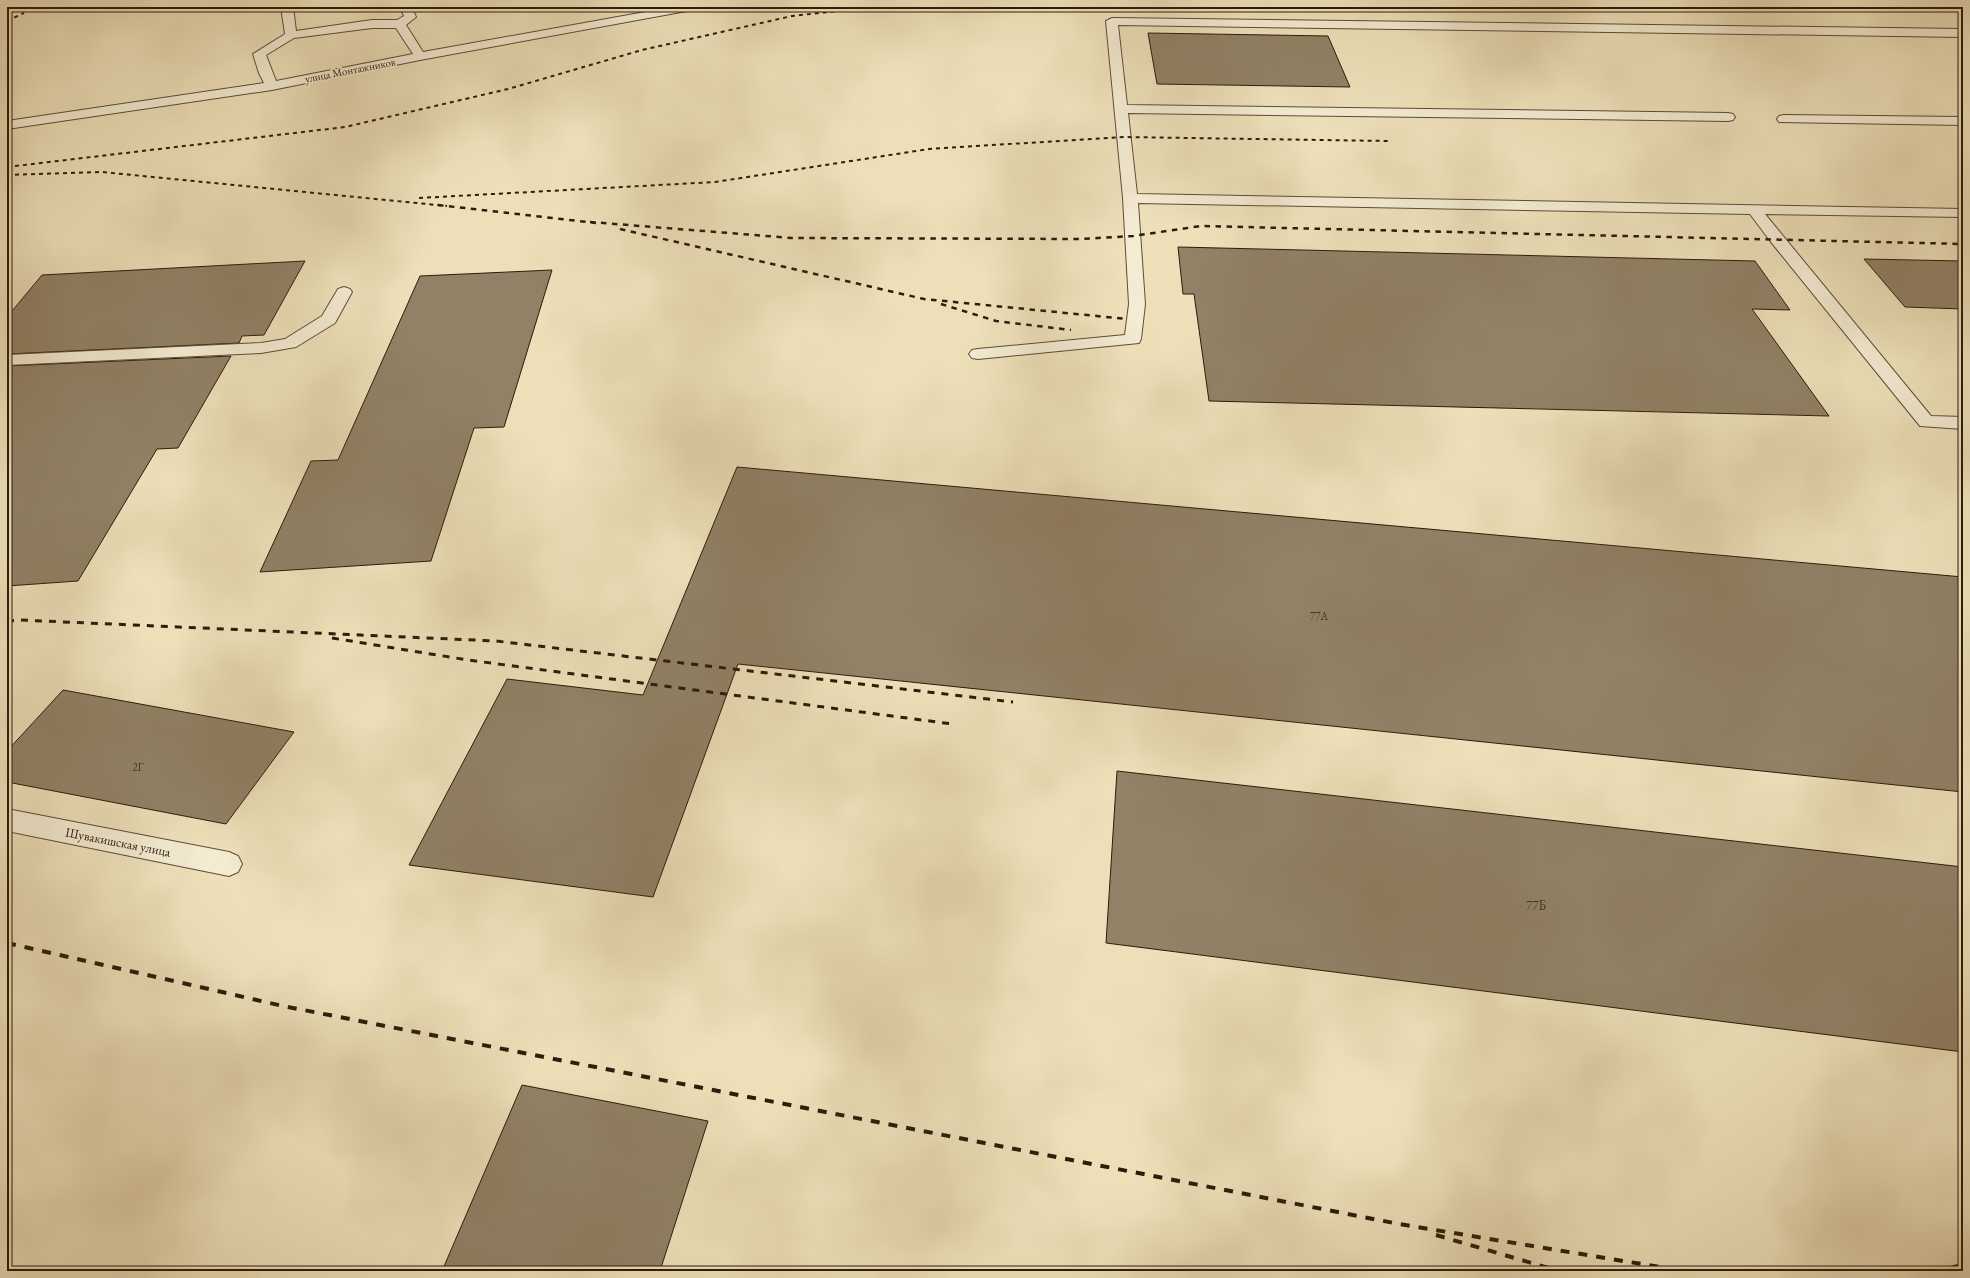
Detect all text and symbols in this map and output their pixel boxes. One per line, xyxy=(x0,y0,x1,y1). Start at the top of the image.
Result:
street label: улица Монтажников xyxy=(304,54,397,86)
house number: 77А xyxy=(1310,609,1328,623)
house number: 2Г xyxy=(133,760,144,774)
street label: Шувакишская улица xyxy=(64,823,173,861)
house number: 77Б xyxy=(1526,897,1546,914)

